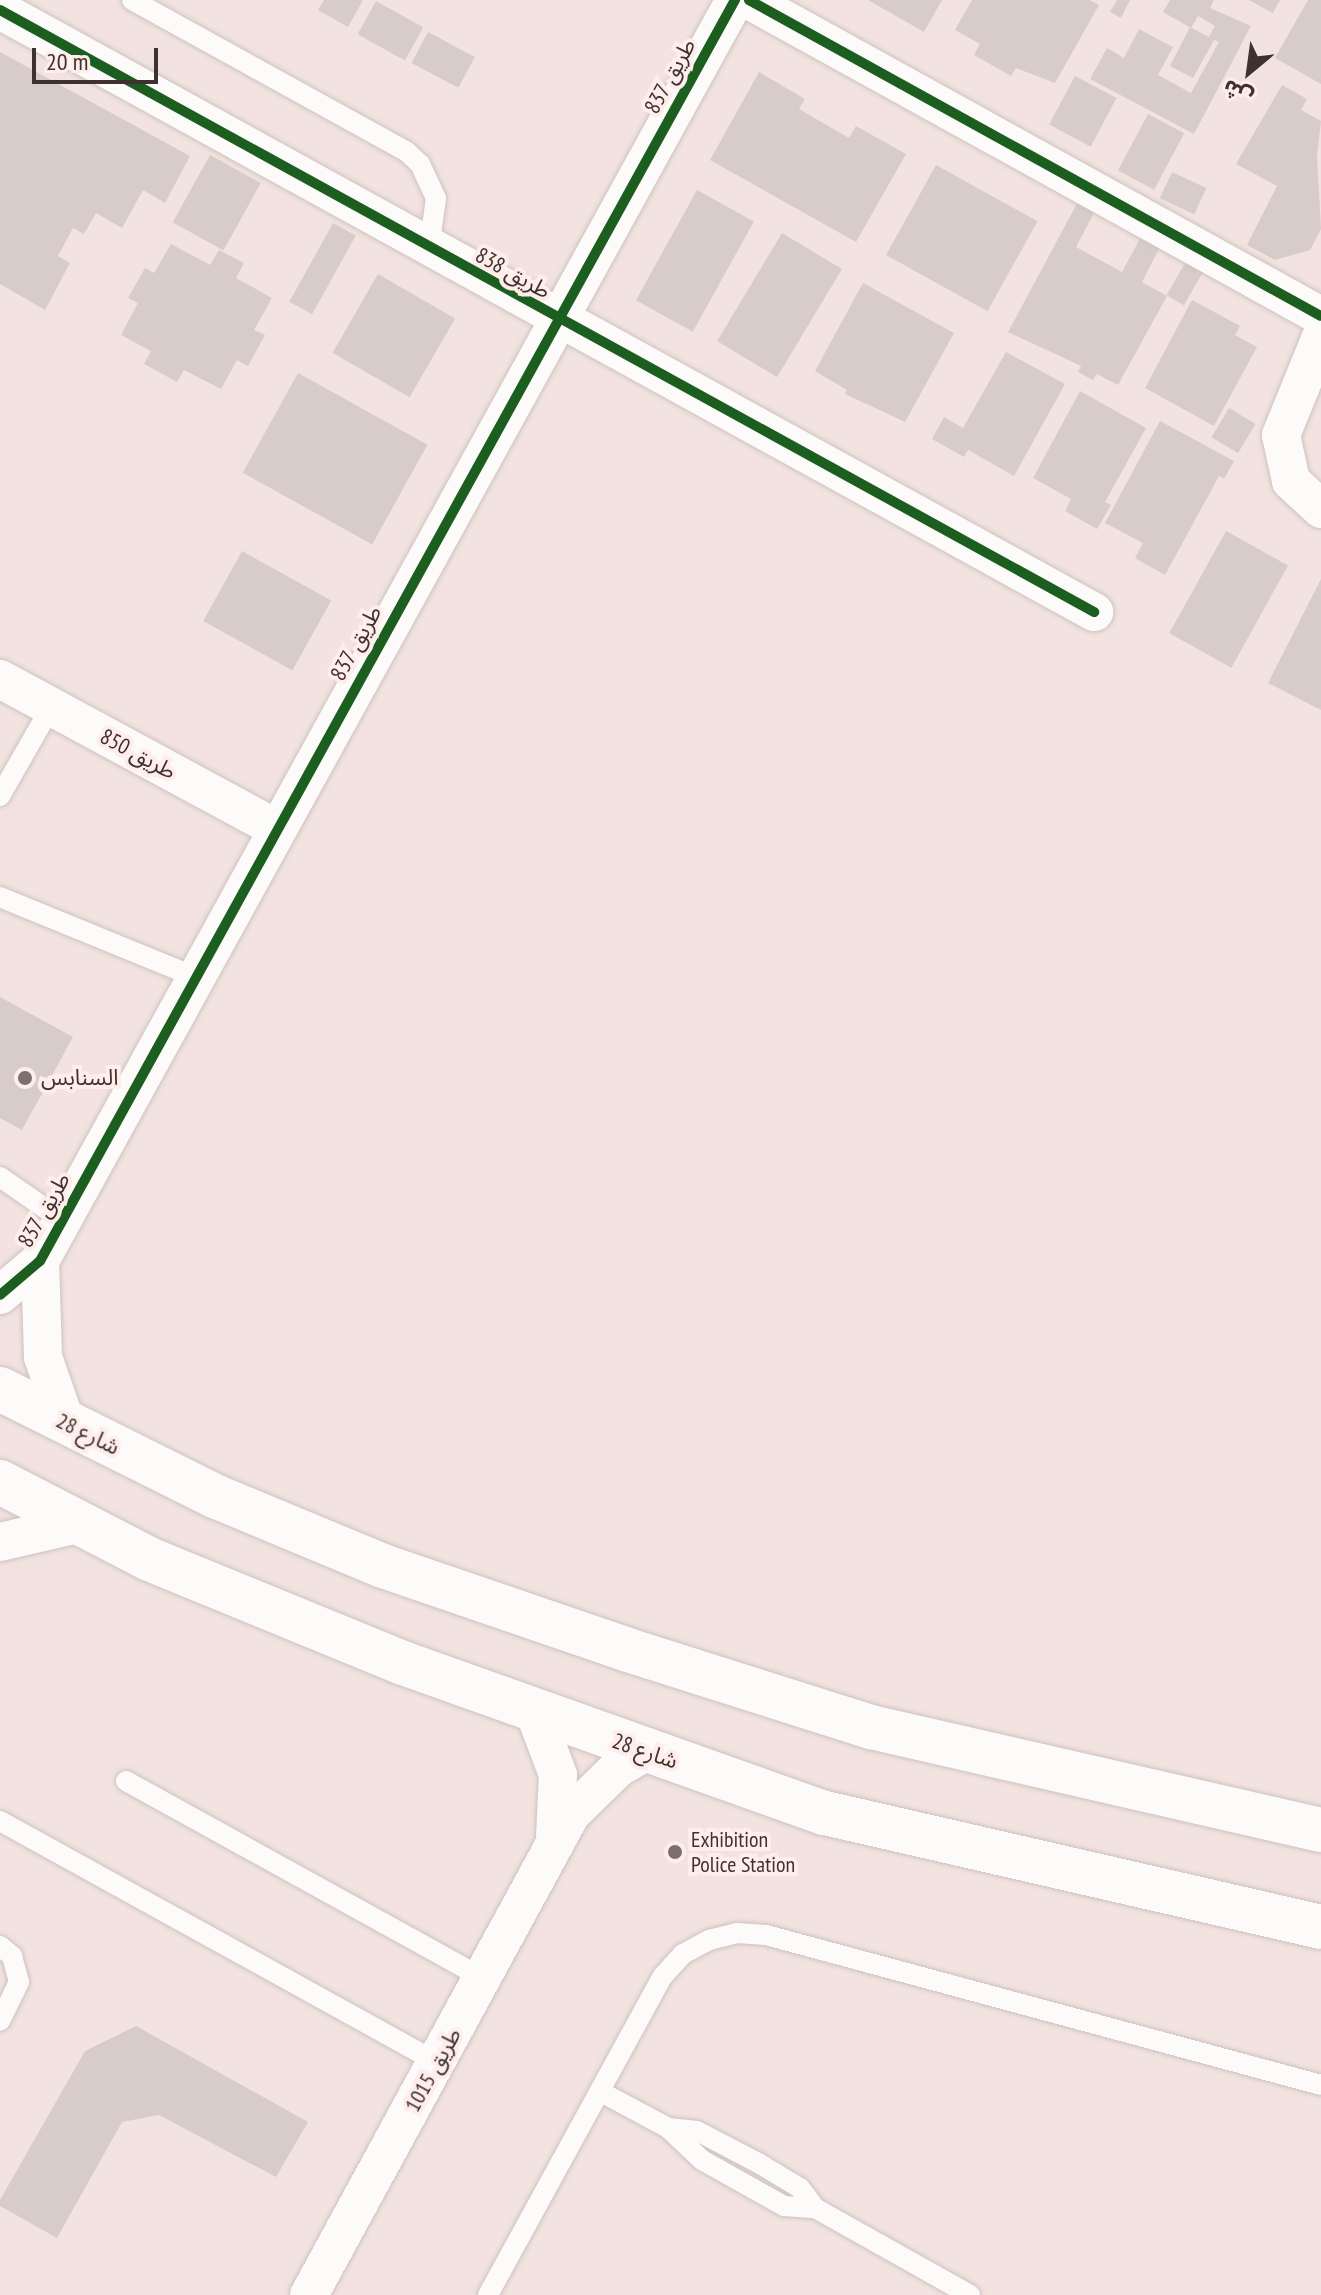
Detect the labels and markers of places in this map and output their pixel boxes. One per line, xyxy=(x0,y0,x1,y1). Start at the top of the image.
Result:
place label: السنابس xyxy=(41,1065,118,1091)
marker: السنابس xyxy=(16,1069,34,1087)
place label: Exhibition Police Station xyxy=(691,1826,795,1878)
marker: Exhibition Police Station xyxy=(666,1843,684,1861)

